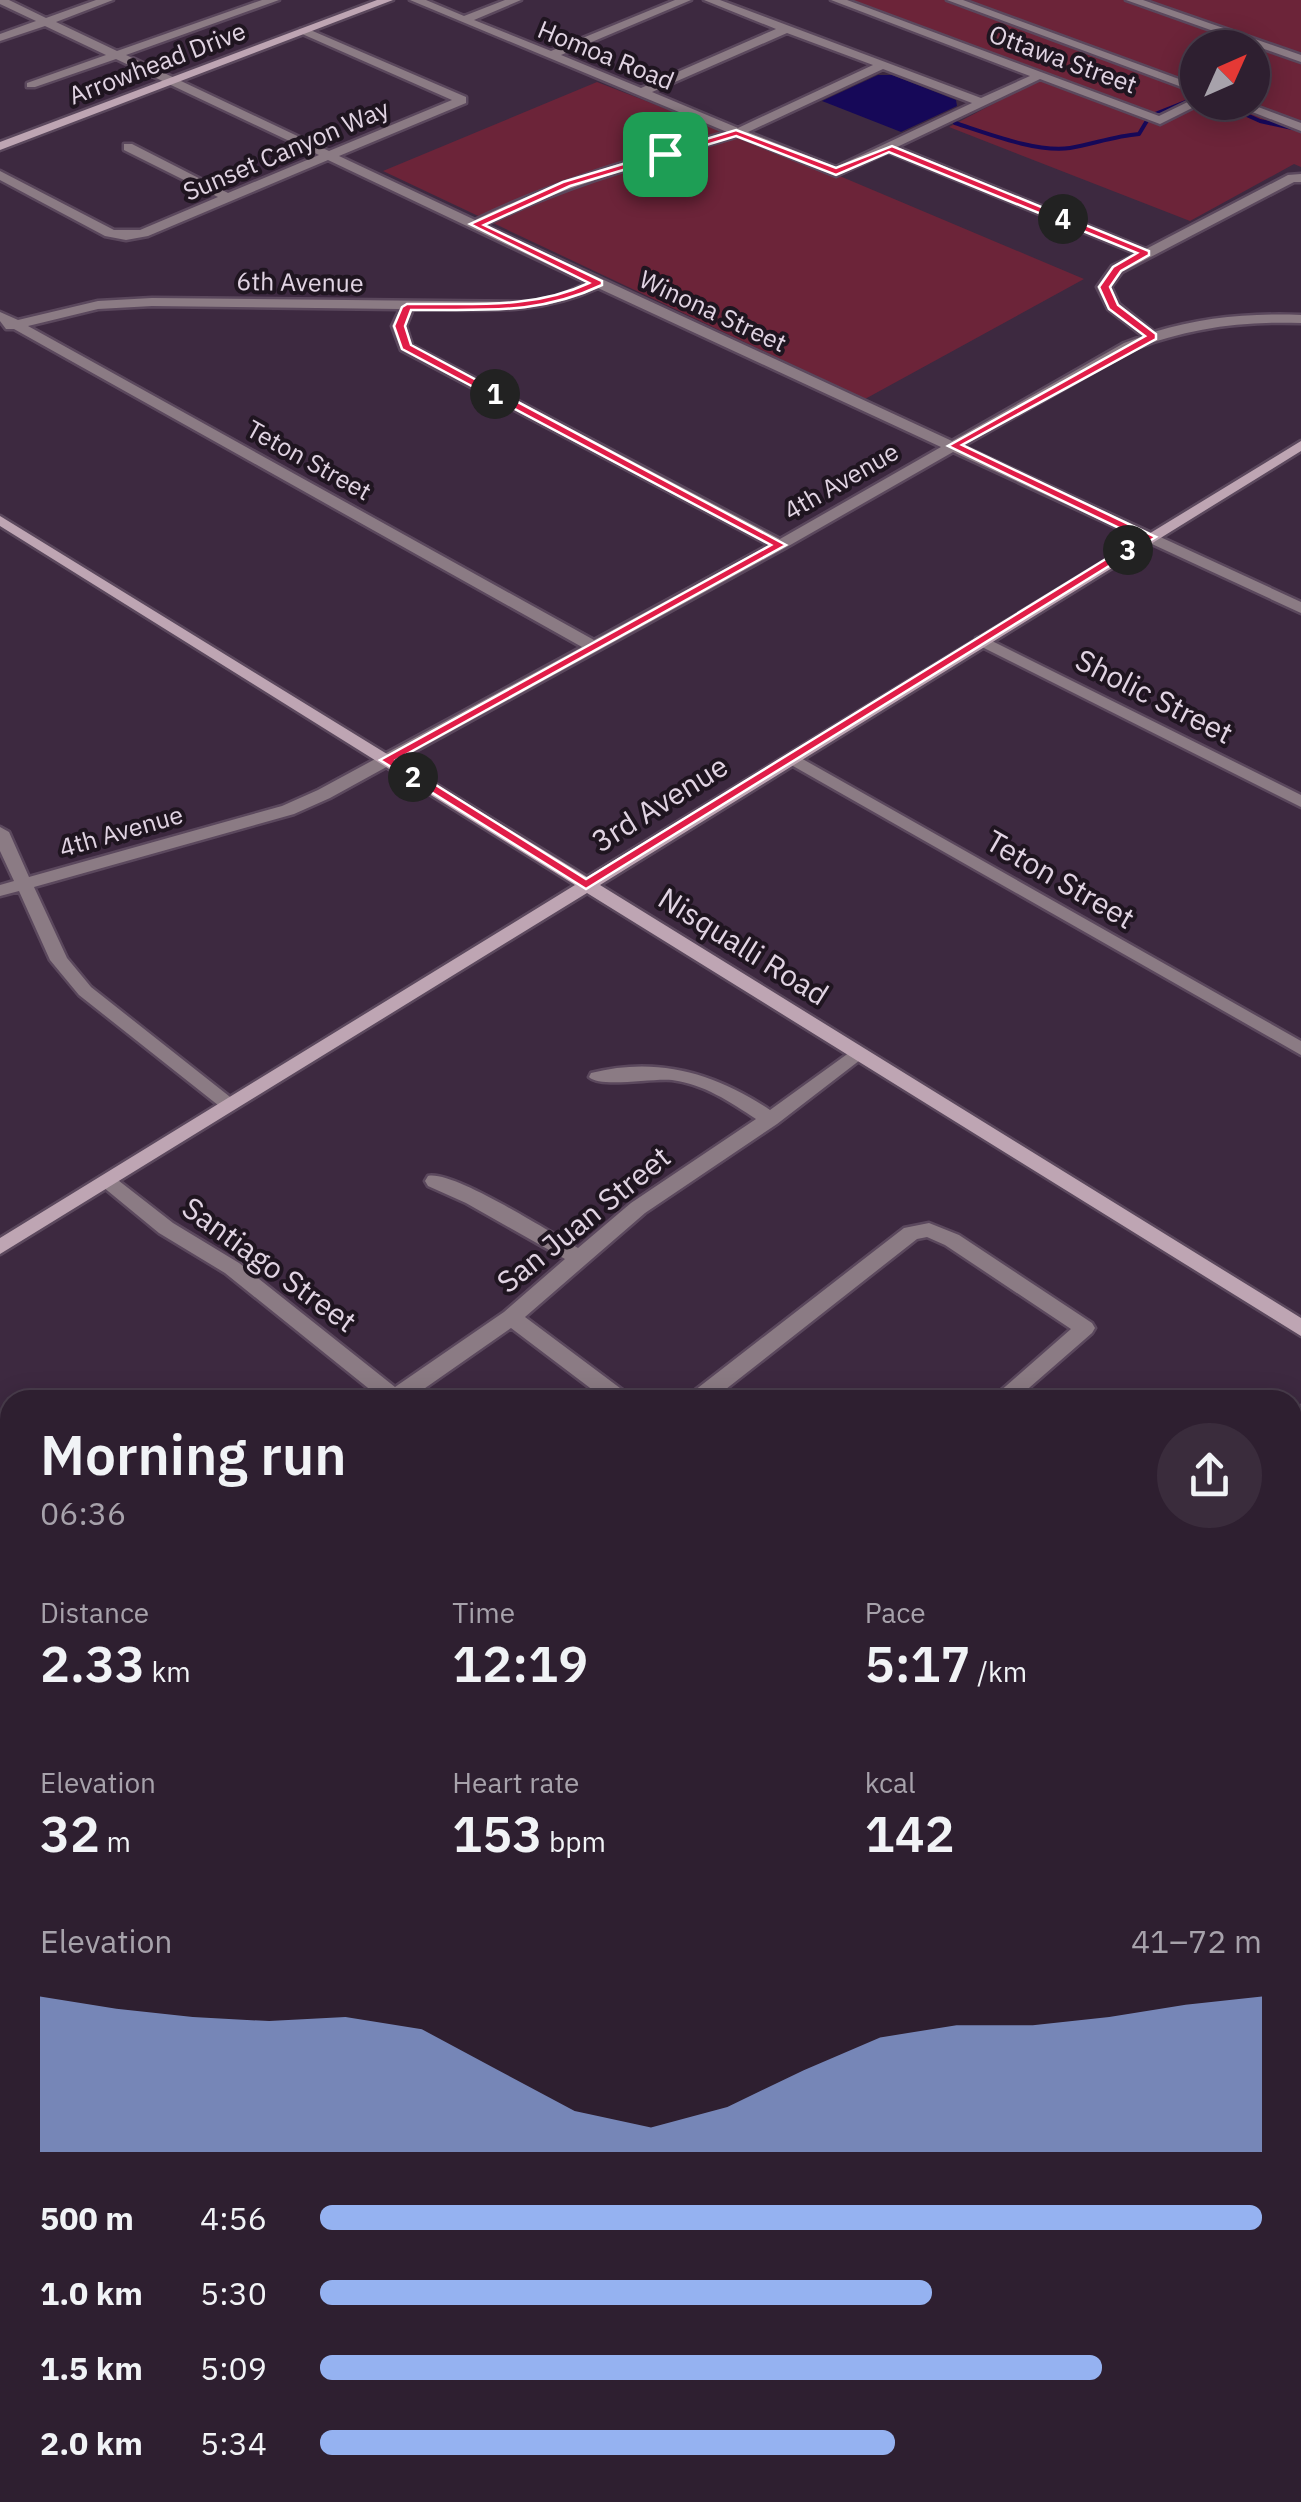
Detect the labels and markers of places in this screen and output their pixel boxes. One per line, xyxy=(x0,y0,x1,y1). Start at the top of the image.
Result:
pin xyxy=(623,112,708,197)
pin: 4 xyxy=(1038,194,1088,244)
pin: 1 xyxy=(470,369,520,419)
pin: 3 xyxy=(1103,525,1153,575)
pin: 2 xyxy=(388,752,438,802)

